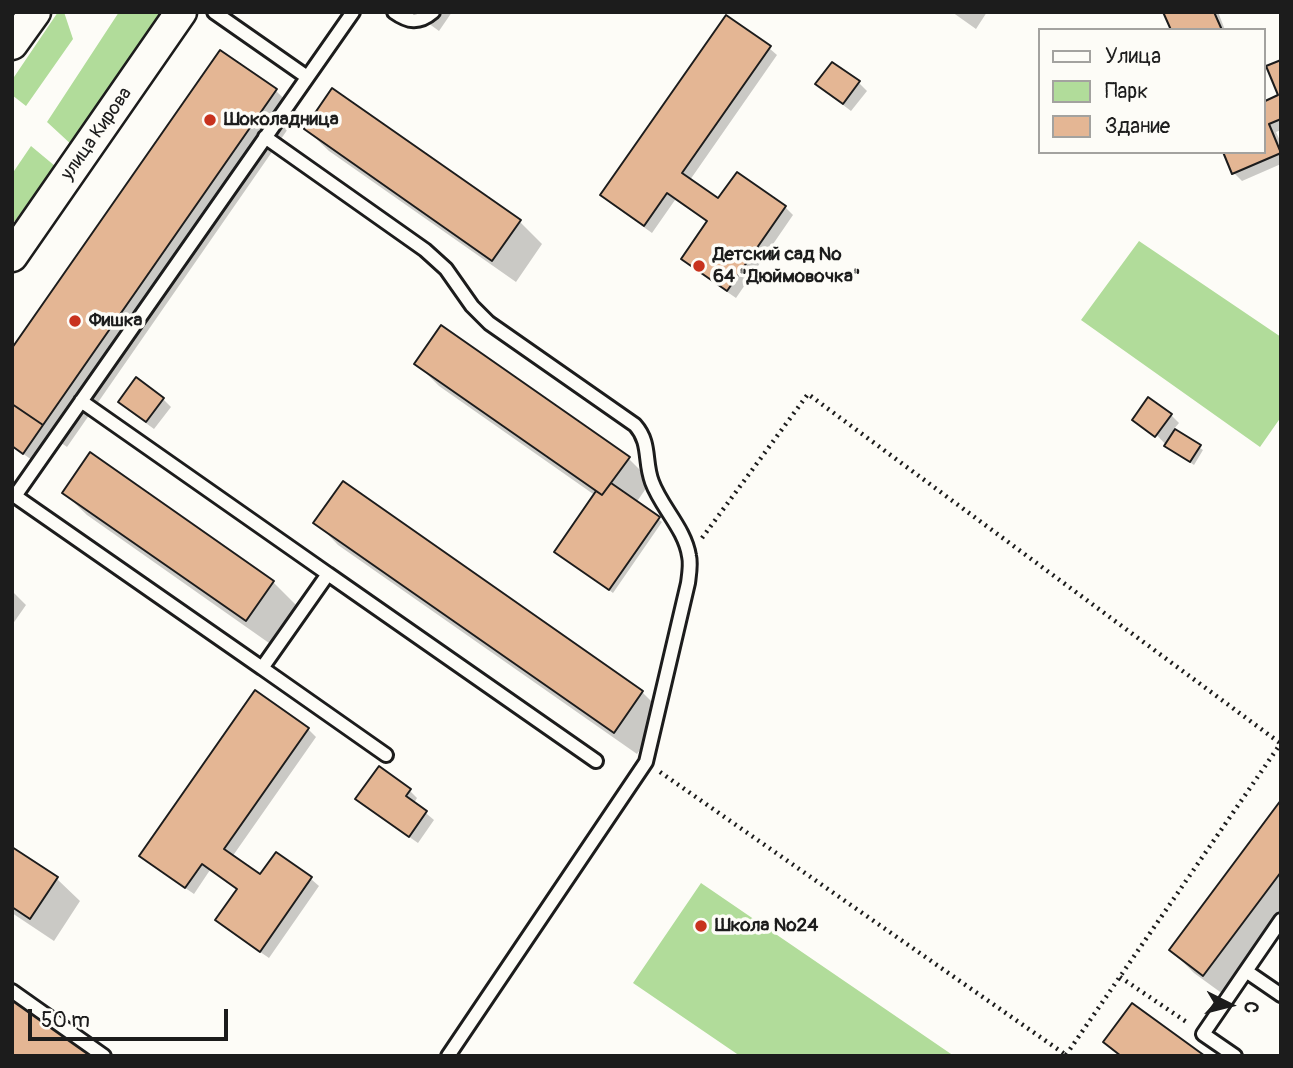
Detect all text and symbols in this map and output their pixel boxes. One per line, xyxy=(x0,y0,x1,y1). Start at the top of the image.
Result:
legend xyxy=(1038,28,1265,154)
text: Улица xyxy=(1105,43,1161,70)
text: Парк xyxy=(1105,78,1148,105)
street label: улица Кирова xyxy=(57,83,137,185)
place label: Шоколадница xyxy=(224,109,339,131)
marker: Шоколадница xyxy=(202,112,218,128)
text: Здание xyxy=(1105,113,1170,140)
place label: Детский сад № 64 "Дюймовочка" xyxy=(713,244,860,288)
marker: Детский сад № 64 "Дюймовочка" xyxy=(691,258,707,274)
place label: Фишка xyxy=(89,310,142,332)
marker: Фишка xyxy=(67,313,83,329)
place label: Школа №24 xyxy=(715,915,818,937)
marker: Школа №24 xyxy=(693,918,709,934)
north arrow xyxy=(1195,970,1265,1040)
scale bar xyxy=(32,995,231,1038)
text: С xyxy=(1238,1000,1263,1014)
text: 50 m xyxy=(41,1007,90,1034)

